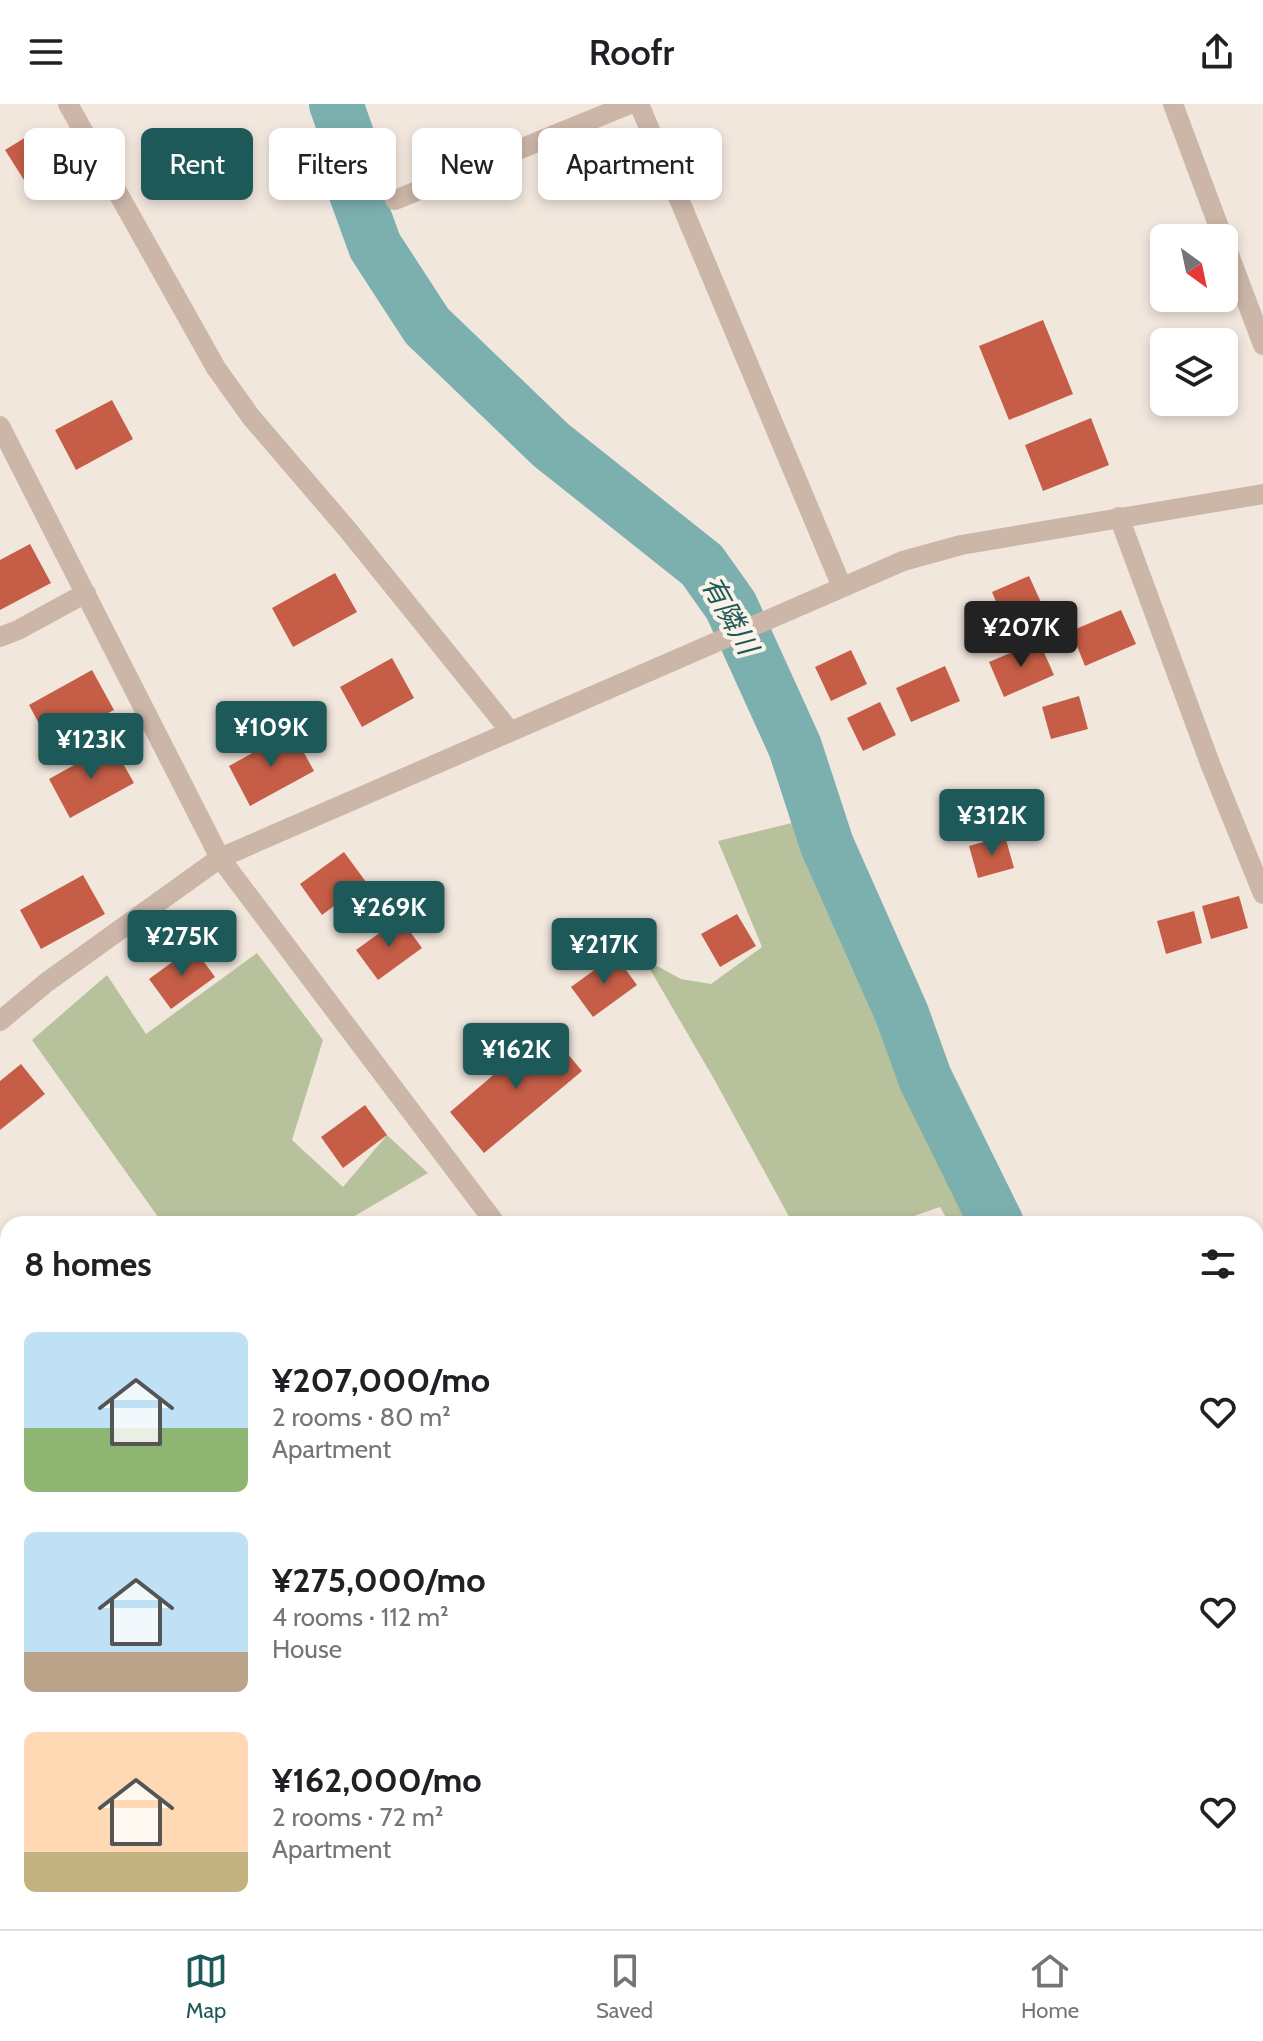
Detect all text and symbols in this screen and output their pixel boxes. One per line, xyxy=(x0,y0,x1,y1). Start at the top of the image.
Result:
icon: menu xyxy=(24,30,68,74)
text: Roofr xyxy=(589,30,674,74)
icon: share xyxy=(1195,30,1239,74)
chip: Buy xyxy=(24,128,125,200)
chip: Rent xyxy=(141,128,253,200)
chip: Filters xyxy=(269,128,396,200)
chip: New xyxy=(412,128,522,200)
chip: Apartment xyxy=(538,128,722,200)
north arrow xyxy=(1150,224,1238,312)
map controls xyxy=(1150,224,1238,416)
button: layers xyxy=(1150,328,1238,416)
water label: 有隣川 xyxy=(695,570,767,663)
pin: ¥207K xyxy=(965,601,1077,669)
text: ¥207K xyxy=(982,611,1060,643)
pin: ¥109K xyxy=(215,701,327,769)
text: ¥109K xyxy=(234,711,308,743)
pin: ¥123K xyxy=(35,713,147,781)
text: ¥123K xyxy=(56,723,126,755)
pin: ¥312K xyxy=(936,789,1048,857)
text: ¥312K xyxy=(957,799,1027,831)
pin: ¥269K xyxy=(333,881,445,949)
text: ¥269K xyxy=(352,891,426,923)
pin: ¥275K xyxy=(126,910,238,978)
pin: ¥217K xyxy=(548,918,660,986)
text: ¥275K xyxy=(146,920,218,952)
text: ¥217K xyxy=(570,928,638,960)
pin: ¥162K xyxy=(460,1023,572,1091)
text: ¥162K xyxy=(481,1033,551,1065)
icon: filters xyxy=(1196,1242,1240,1286)
text: 8 homes xyxy=(24,1243,152,1285)
text: ¥207,000/mo xyxy=(272,1359,490,1401)
icon: home xyxy=(88,1364,184,1460)
icon: heart xyxy=(1196,1390,1240,1434)
text: 2 rooms · 80 m² xyxy=(272,1401,451,1433)
text: Apartment xyxy=(272,1433,391,1465)
text: ¥275,000/mo xyxy=(272,1559,486,1601)
icon: home xyxy=(88,1564,184,1660)
icon: heart xyxy=(1196,1590,1240,1634)
text: 4 rooms · 112 m² xyxy=(272,1601,449,1633)
text: House xyxy=(272,1633,342,1665)
text: ¥162,000/mo xyxy=(272,1759,482,1801)
icon: home xyxy=(88,1764,184,1860)
icon: heart xyxy=(1196,1790,1240,1834)
text: 2 rooms · 72 m² xyxy=(272,1801,443,1833)
text: Apartment xyxy=(272,1833,391,1865)
tab: Map xyxy=(184,1949,228,2024)
tab: Saved xyxy=(596,1949,653,2024)
tab: Home xyxy=(1021,1949,1079,2024)

